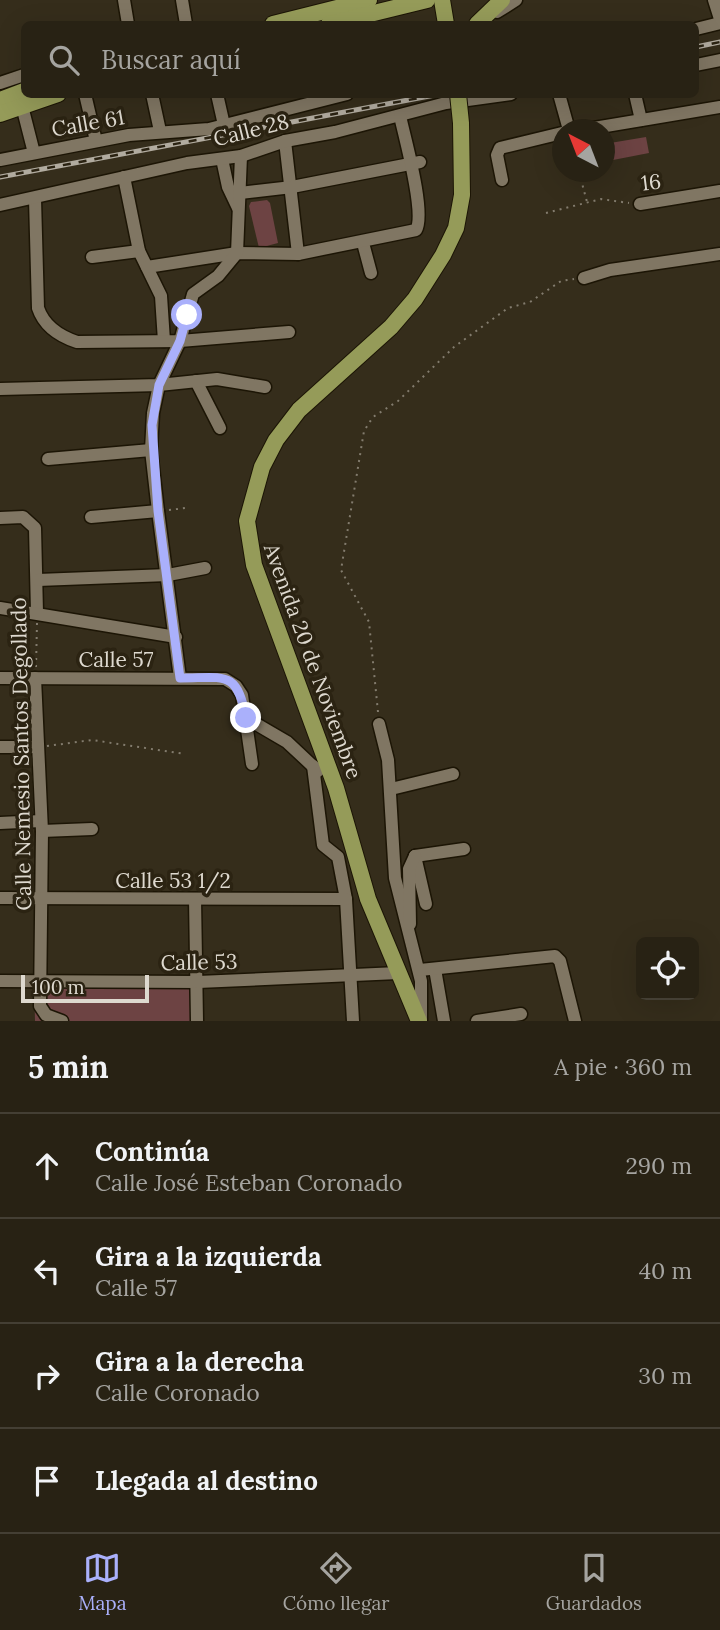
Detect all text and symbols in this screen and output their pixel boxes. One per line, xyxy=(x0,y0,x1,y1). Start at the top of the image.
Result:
search box xyxy=(21,21,699,98)
icon: search xyxy=(45,41,83,79)
text: Buscar aquí xyxy=(101,43,241,76)
street label: Calle 61 xyxy=(49,103,127,143)
street label: Calle 28 xyxy=(210,108,292,152)
north arrow xyxy=(552,119,615,182)
street label: 16 xyxy=(640,167,662,197)
route start xyxy=(171,299,202,330)
street label: Avenida 20 de Noviembre xyxy=(257,539,368,782)
street label: Calle Nemesio Santos Degollado xyxy=(5,597,37,911)
street label: Calle 57 xyxy=(79,646,154,673)
route end xyxy=(230,702,261,733)
street label: Calle 53 1/2 xyxy=(115,867,231,894)
map controls xyxy=(636,937,699,1000)
button: locate xyxy=(636,937,699,1000)
street label: Calle 53 xyxy=(160,948,238,976)
scale bar xyxy=(21,972,149,1004)
text: 100 m xyxy=(32,975,85,999)
text: 5 min xyxy=(28,1048,109,1086)
text: A pie · 360 m xyxy=(554,1052,692,1081)
text: Continúa xyxy=(95,1135,209,1168)
icon: ahead xyxy=(28,1147,66,1185)
text: 290 m xyxy=(625,1151,692,1180)
text: Calle José Esteban Coronado xyxy=(95,1168,402,1197)
text: Gira a la izquierda xyxy=(95,1240,322,1273)
icon: left xyxy=(28,1252,66,1290)
text: 40 m xyxy=(639,1256,692,1285)
text: Calle 57 xyxy=(95,1273,177,1302)
text: Gira a la derecha xyxy=(95,1345,304,1378)
icon: right xyxy=(28,1357,66,1395)
text: 30 m xyxy=(638,1361,692,1390)
text: Calle Coronado xyxy=(95,1378,260,1407)
icon: arrive xyxy=(28,1462,66,1500)
text: Llegada al destino xyxy=(95,1464,318,1497)
tab: Mapa xyxy=(78,1549,127,1615)
tab: Cómo llegar xyxy=(283,1549,389,1615)
tab: Guardados xyxy=(546,1549,642,1615)

